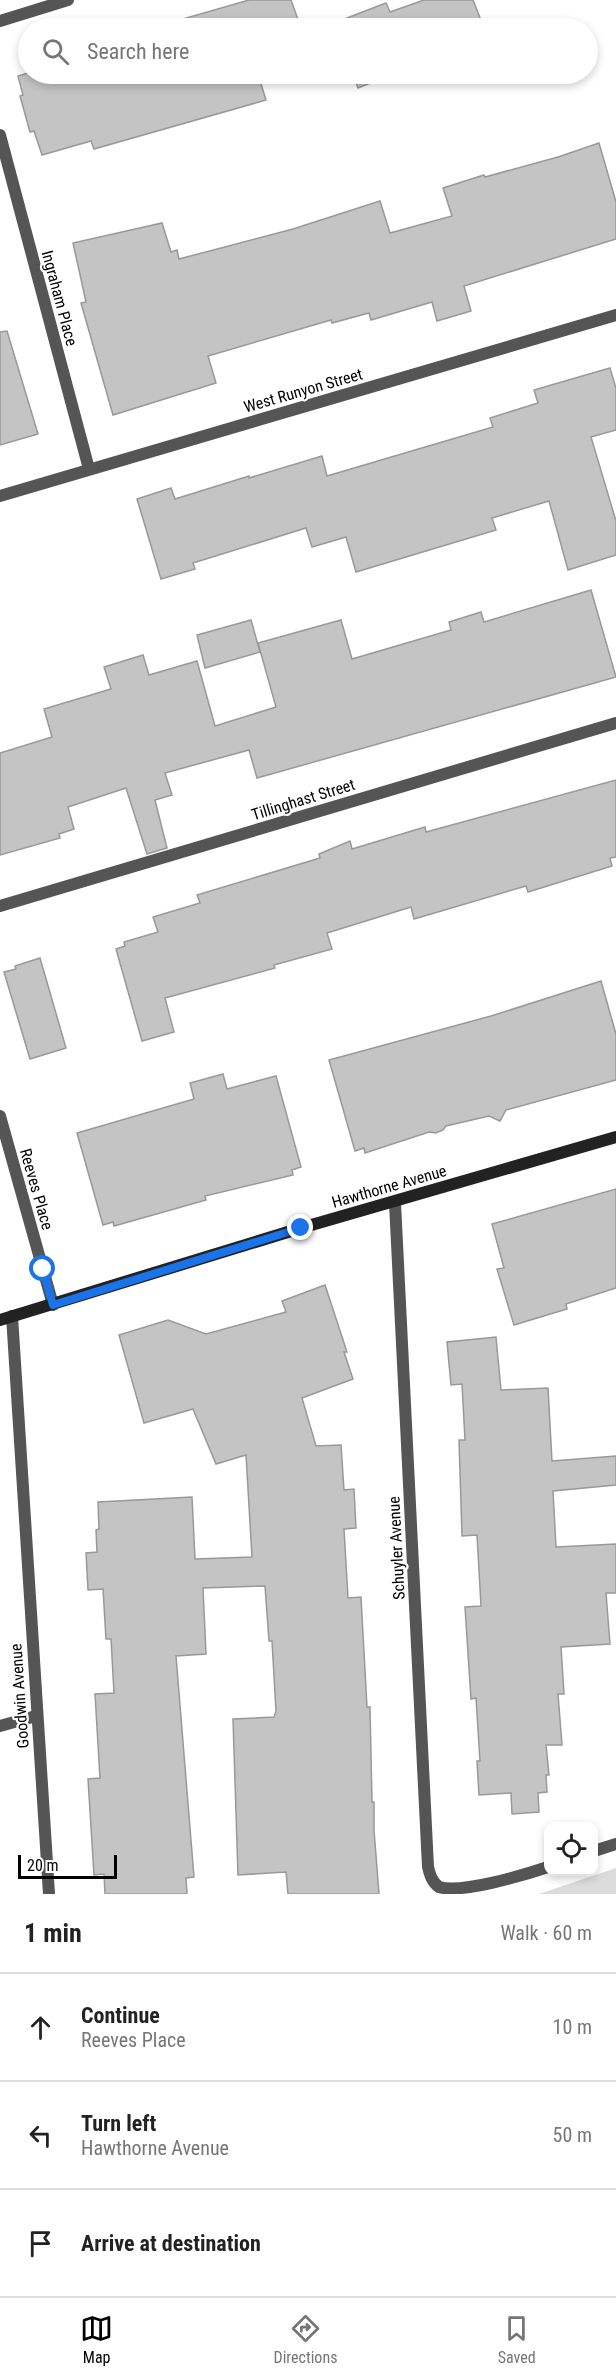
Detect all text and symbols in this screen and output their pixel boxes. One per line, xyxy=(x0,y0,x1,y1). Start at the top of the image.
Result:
search box xyxy=(18,18,598,84)
icon: search xyxy=(39,35,72,68)
text: Search here xyxy=(87,39,189,64)
street label: Ingraham Place xyxy=(38,248,81,348)
street label: West Runyon Street xyxy=(242,364,365,417)
street label: Tillinghast Street xyxy=(249,775,357,824)
street label: Reeves Place xyxy=(16,1146,57,1232)
street label: Hawthorne Avenue xyxy=(330,1161,449,1212)
route end xyxy=(287,1214,313,1240)
route start xyxy=(29,1255,55,1281)
street label: Schuyler Avenue xyxy=(384,1496,409,1600)
street label: Goodwin Avenue xyxy=(6,1643,33,1749)
map controls xyxy=(544,1822,598,1876)
button: locate xyxy=(544,1822,598,1876)
scale bar xyxy=(18,1852,117,1880)
text: 20 m xyxy=(27,1856,59,1875)
text: 1 min xyxy=(24,1918,82,1948)
text: Walk · 60 m xyxy=(500,1921,592,1945)
text: Continue xyxy=(81,2003,160,2028)
icon: ahead xyxy=(24,2011,57,2044)
text: 10 m xyxy=(553,2015,592,2039)
text: Reeves Place xyxy=(81,2028,186,2052)
text: Turn left xyxy=(81,2111,156,2136)
icon: left xyxy=(24,2119,57,2152)
text: 50 m xyxy=(553,2123,592,2147)
text: Hawthorne Avenue xyxy=(81,2136,229,2160)
icon: arrive xyxy=(24,2227,57,2260)
text: Arrive at destination xyxy=(81,2231,261,2256)
tab: Map xyxy=(80,2312,113,2367)
tab: Directions xyxy=(274,2312,337,2367)
tab: Saved xyxy=(498,2312,536,2367)

